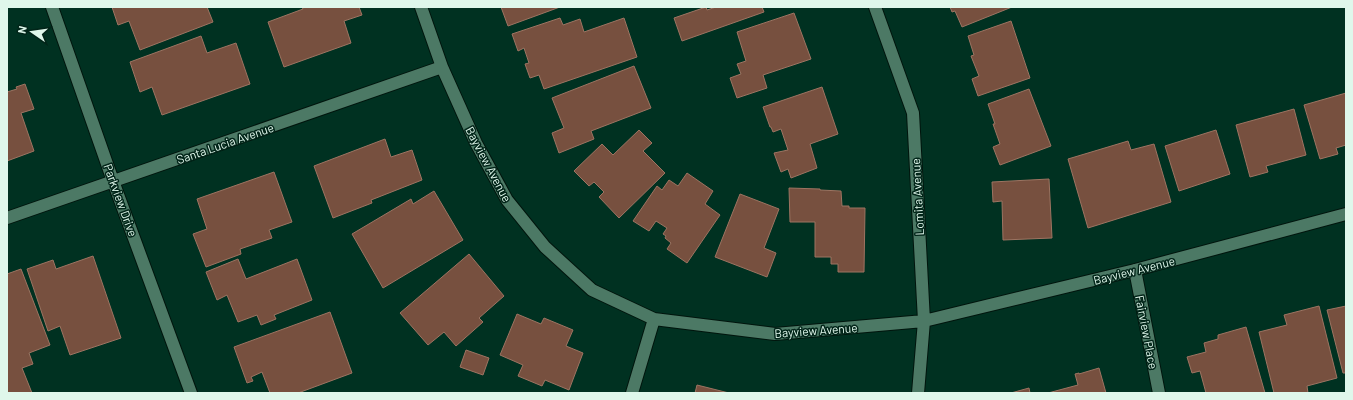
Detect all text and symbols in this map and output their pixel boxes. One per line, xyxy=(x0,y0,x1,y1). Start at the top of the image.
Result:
north arrow xyxy=(12,12,52,52)
text: N xyxy=(15,25,29,35)
street label: Santa Lucia Avenue xyxy=(175,120,275,166)
street label: Bayview Avenue xyxy=(463,124,515,204)
street label: Lomita Avenue xyxy=(908,158,926,236)
street label: Parkview Drive xyxy=(101,162,141,238)
street label: Bayview Avenue xyxy=(1092,253,1176,287)
street label: Fairview Place xyxy=(1133,294,1161,370)
street label: Bayview Avenue xyxy=(774,320,858,340)

